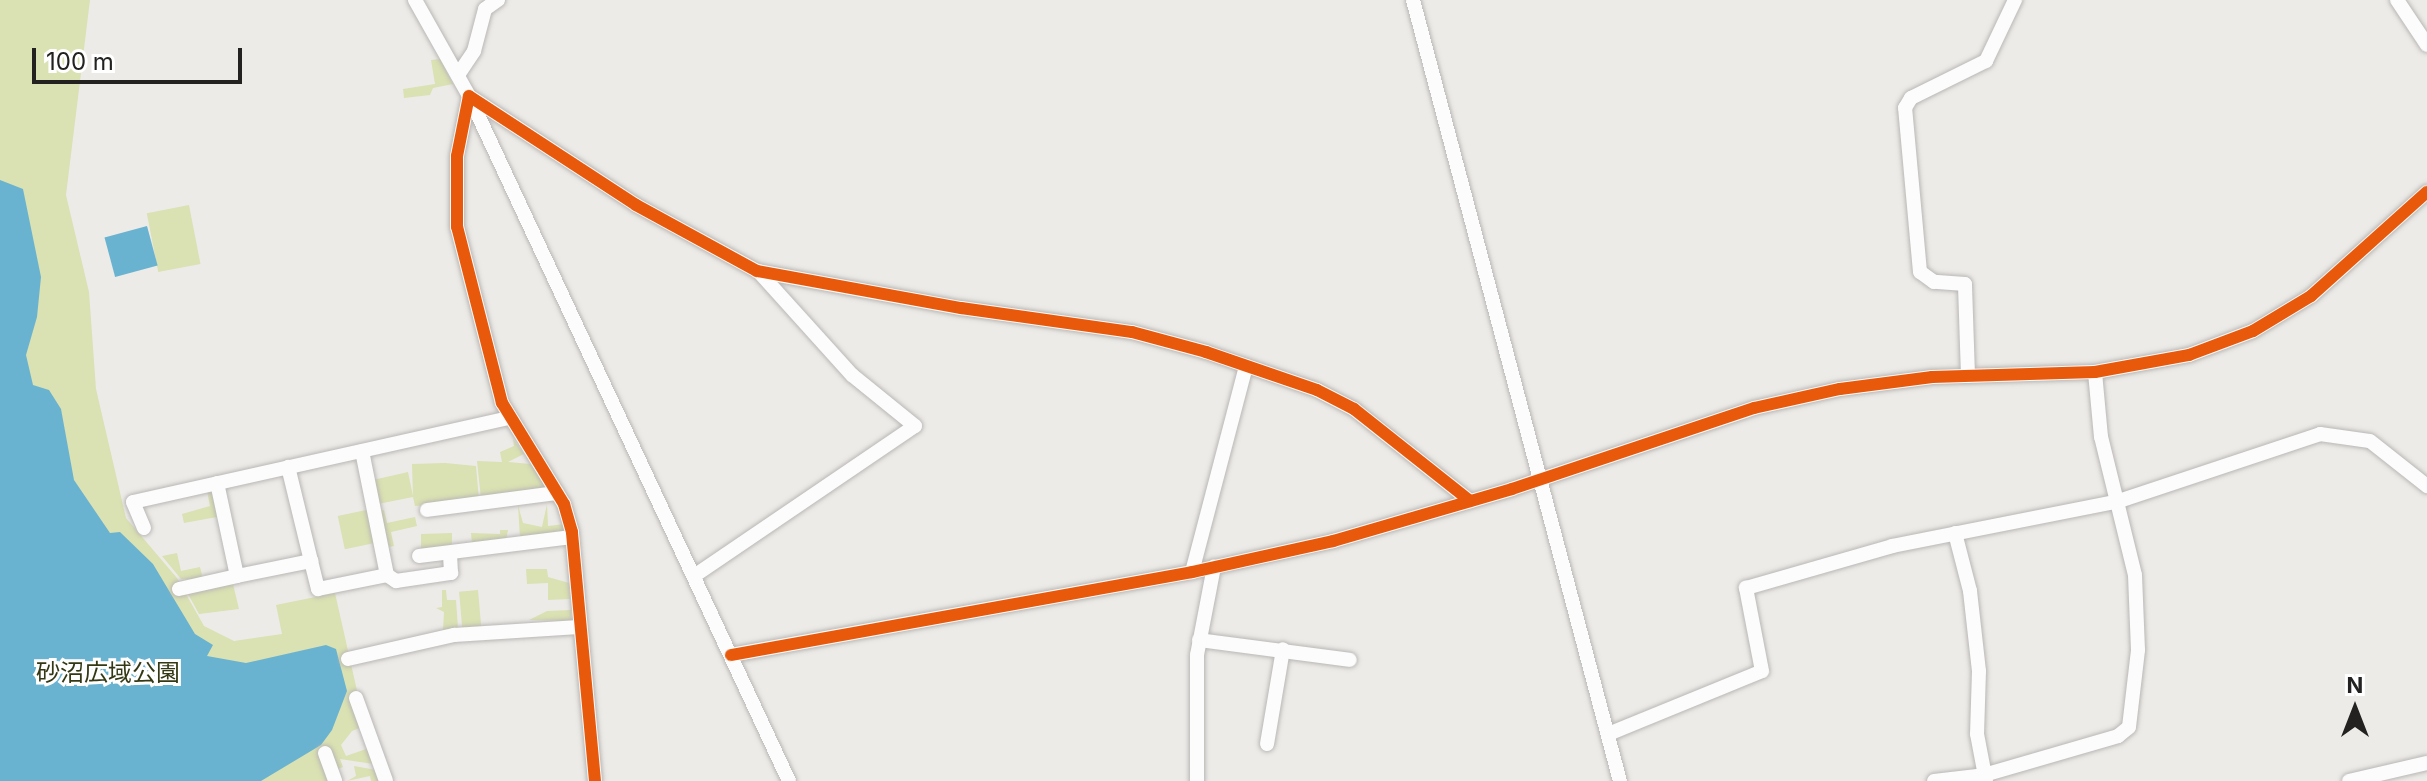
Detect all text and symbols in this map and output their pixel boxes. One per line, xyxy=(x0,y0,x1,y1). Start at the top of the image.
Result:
scale bar xyxy=(36,32,246,82)
text: 100 m xyxy=(46,47,114,76)
park label: 砂沼広域公園 xyxy=(36,659,180,687)
north arrow xyxy=(2315,669,2395,749)
text: N xyxy=(2347,672,2363,698)

